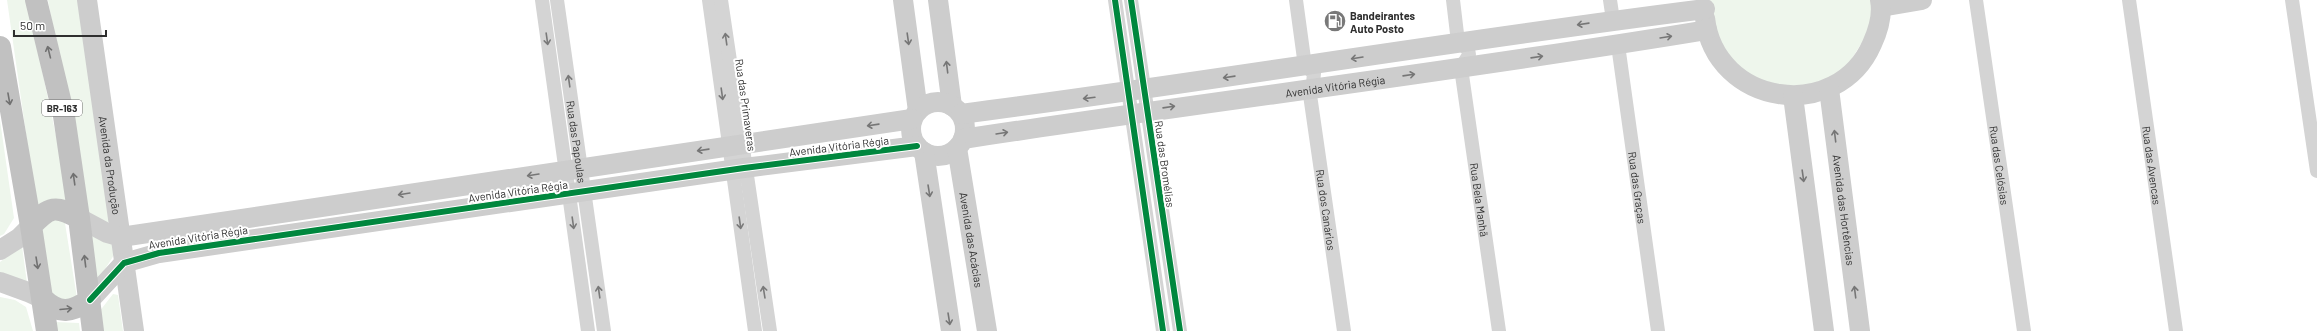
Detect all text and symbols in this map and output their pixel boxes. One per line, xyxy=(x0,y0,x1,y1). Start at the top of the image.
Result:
fuel station icon: Bandeirantes Auto Posto xyxy=(1322,8,1348,34)
place label: Bandeirantes Auto Posto xyxy=(1350,9,1416,35)
scale bar xyxy=(14,12,106,38)
text: 50 m xyxy=(20,18,45,32)
one-way arrow xyxy=(1577,20,1590,28)
one-way arrow xyxy=(543,32,551,45)
one-way arrow xyxy=(904,32,912,45)
one-way arrow xyxy=(723,33,730,46)
one-way arrow xyxy=(1659,33,1672,41)
one-way arrow xyxy=(44,46,52,59)
one-way arrow xyxy=(1530,53,1543,61)
one-way arrow xyxy=(1351,54,1364,62)
street label: Rua das Primaveras xyxy=(733,58,759,152)
one-way arrow xyxy=(943,61,951,74)
one-way arrow xyxy=(1402,71,1415,79)
street label: Avenida Vitória Régia xyxy=(1285,72,1386,99)
one-way arrow xyxy=(1223,73,1236,81)
one-way arrow xyxy=(565,74,573,87)
one-way arrow xyxy=(718,87,726,100)
one-way arrow xyxy=(5,93,13,106)
one-way arrow xyxy=(1083,94,1096,101)
road number: BR-163 xyxy=(42,100,82,116)
street label: Rua das Papoulas xyxy=(565,100,589,184)
one-way arrow xyxy=(1162,103,1175,111)
street label: Avenida da Produção xyxy=(97,115,124,215)
street label: Rua das Bromélias xyxy=(1152,120,1178,208)
one-way arrow xyxy=(867,121,880,129)
street label: Rua das Celósias xyxy=(1988,125,2012,206)
street label: Rua das Avencas xyxy=(2140,125,2164,206)
one-way arrow xyxy=(995,129,1008,137)
one-way arrow xyxy=(1831,130,1839,143)
street label: Avenida Vitória Régia xyxy=(788,133,890,159)
one-way arrow xyxy=(697,146,710,154)
street label: Rua das Graças xyxy=(1626,151,1649,224)
street label: Avenida das Hortências xyxy=(1831,154,1858,266)
street label: Rua Bela Manhã xyxy=(1468,162,1492,237)
street label: Rua dos Canários xyxy=(1314,168,1339,251)
one-way arrow xyxy=(1799,169,1807,182)
one-way arrow xyxy=(527,171,540,179)
one-way arrow xyxy=(70,173,78,186)
street label: Avenida Vitória Régia xyxy=(467,178,569,204)
one-way arrow xyxy=(926,184,934,197)
one-way arrow xyxy=(398,190,411,198)
street label: Avenida das Acácias xyxy=(958,191,986,288)
one-way arrow xyxy=(569,216,577,229)
one-way arrow xyxy=(736,216,744,229)
street label: Avenida Vitória Régia xyxy=(147,223,249,251)
one-way arrow xyxy=(81,255,89,268)
one-way arrow xyxy=(33,256,41,269)
one-way arrow xyxy=(595,286,603,299)
one-way arrow xyxy=(760,286,768,299)
one-way arrow xyxy=(1851,286,1859,299)
one-way arrow xyxy=(59,305,72,313)
one-way arrow xyxy=(945,312,953,325)

